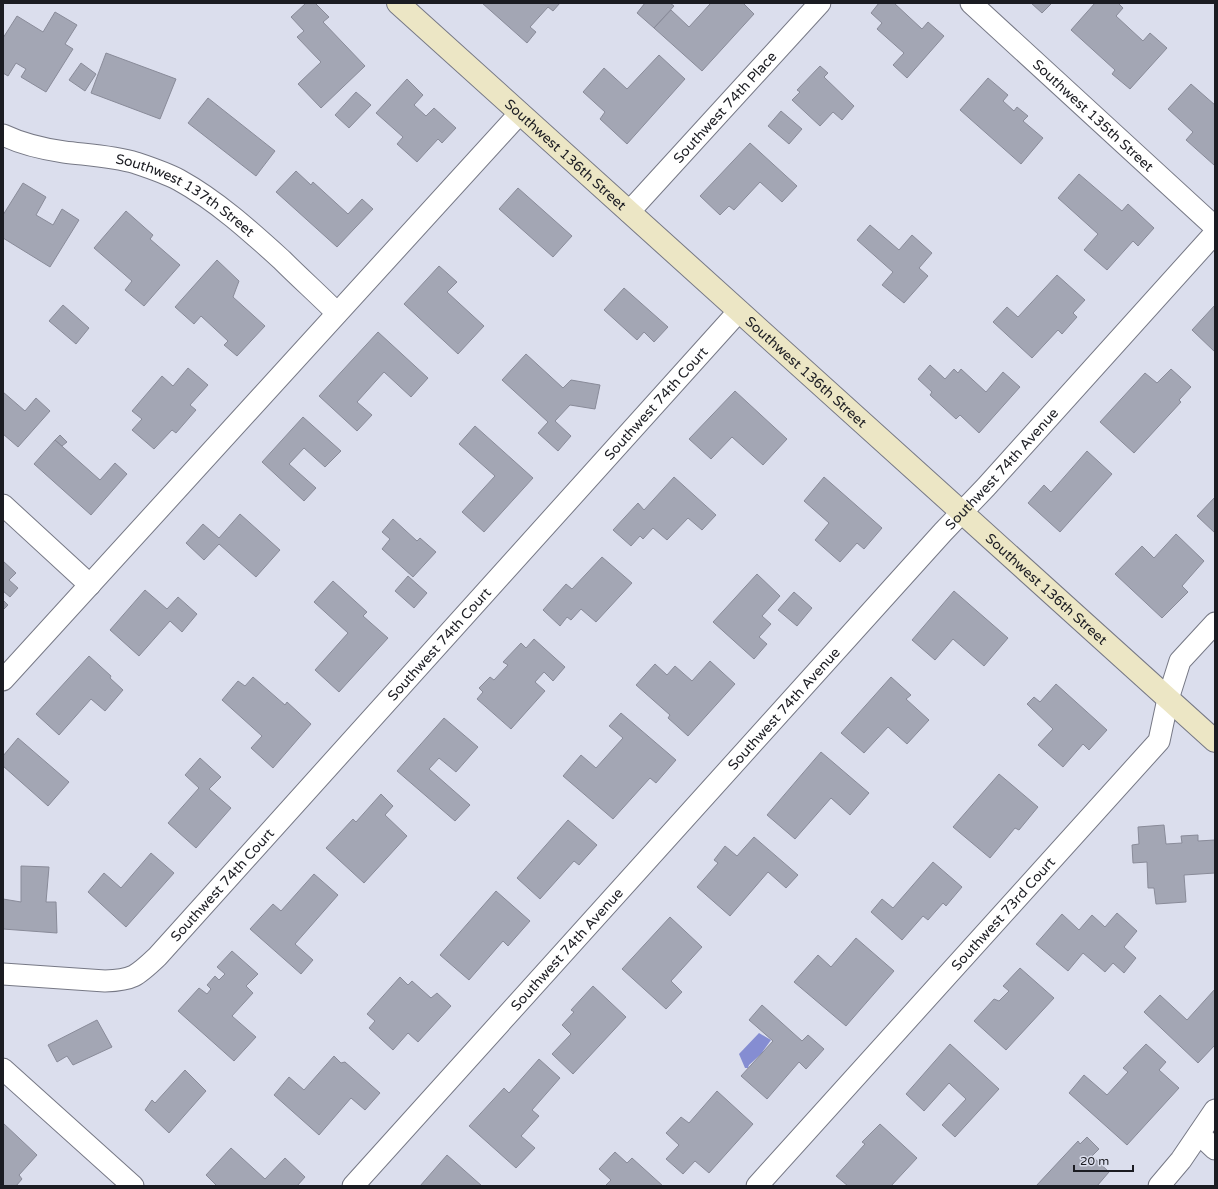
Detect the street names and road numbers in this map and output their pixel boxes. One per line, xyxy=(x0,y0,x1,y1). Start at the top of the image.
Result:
street label: Southwest 74th Place xyxy=(670,48,780,167)
street label: Southwest 135th Street xyxy=(1029,56,1158,175)
street label: Southwest 136th Street xyxy=(501,95,631,214)
street label: Southwest 137th Street xyxy=(114,150,259,241)
street label: Southwest 136th Street xyxy=(742,312,871,431)
street label: Southwest 74th Court xyxy=(601,343,712,463)
street label: Southwest 74th Avenue xyxy=(941,404,1062,533)
street label: Southwest 136th Street xyxy=(982,530,1111,649)
street label: Southwest 74th Court xyxy=(384,583,495,704)
street label: Southwest 74th Avenue xyxy=(724,644,843,773)
street label: Southwest 74th Court xyxy=(167,824,278,945)
street label: Southwest 73rd Court xyxy=(948,853,1059,974)
street label: Southwest 74th Avenue xyxy=(507,884,626,1014)

